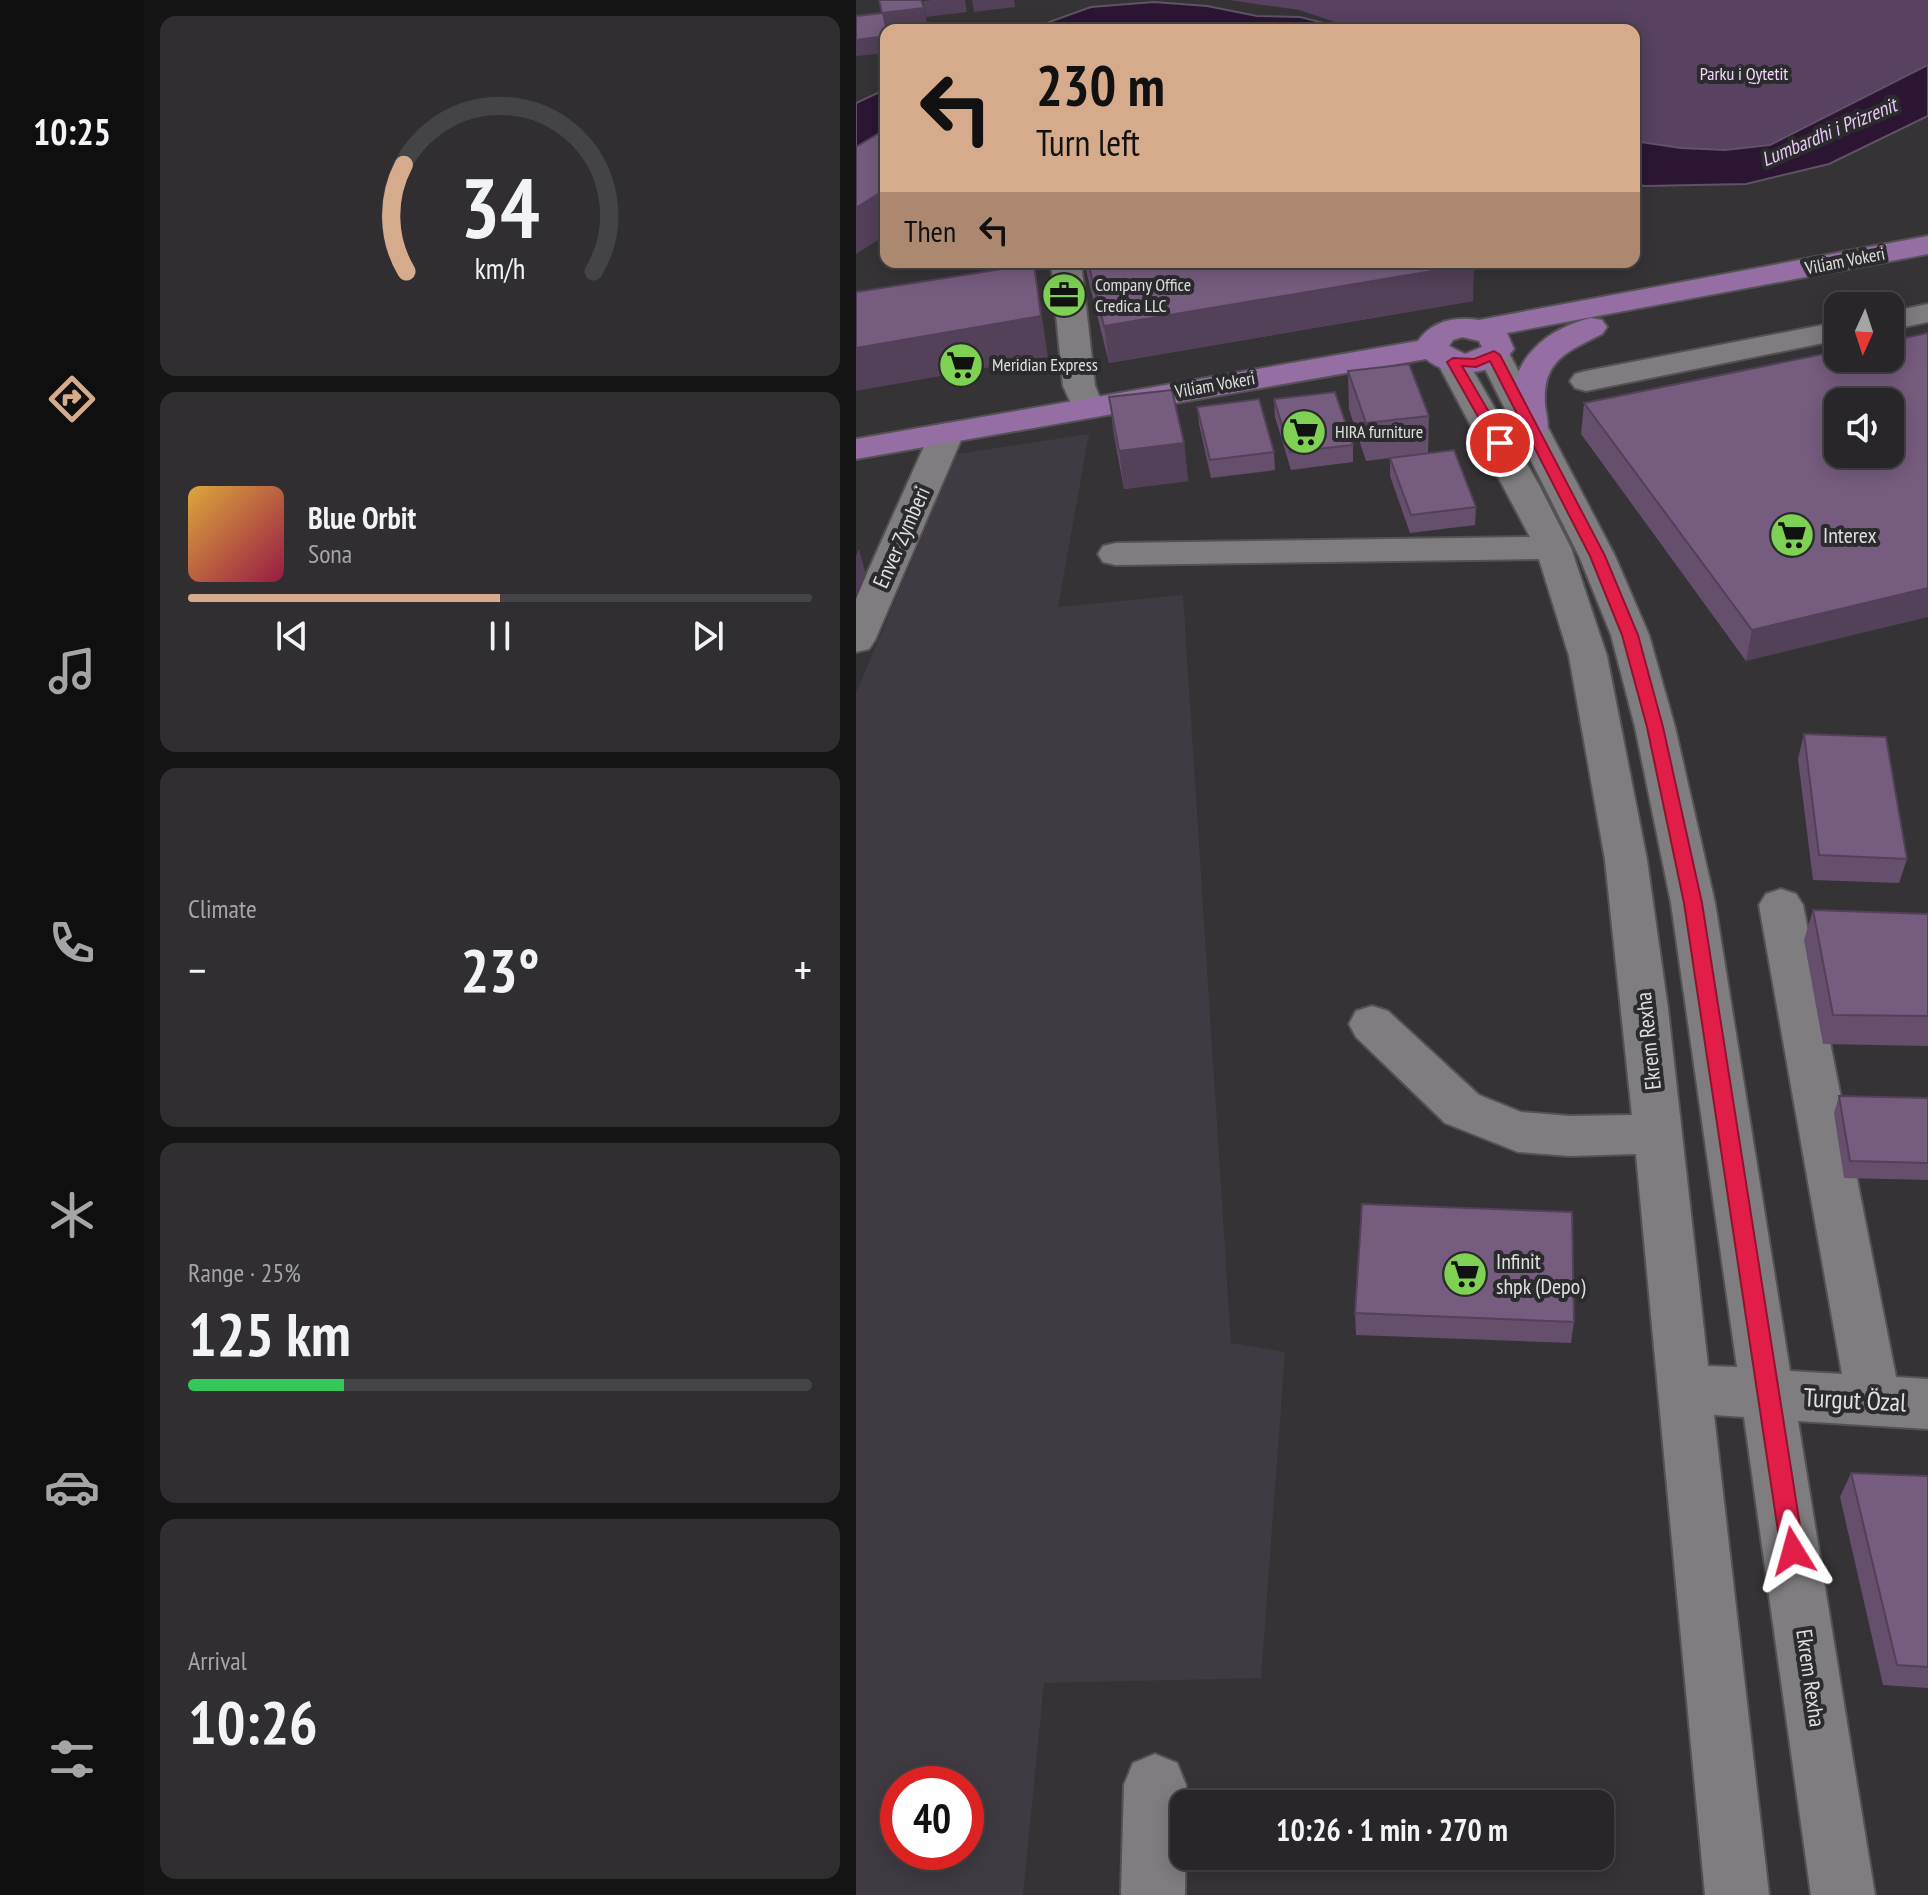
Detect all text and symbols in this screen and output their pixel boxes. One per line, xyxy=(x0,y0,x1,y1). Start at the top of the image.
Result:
text: 230 m xyxy=(1036,49,1165,121)
icon: left xyxy=(904,56,1008,160)
park label: Parku i Qytetit xyxy=(1700,62,1788,85)
water label: Lumbardhi i Prizrenit xyxy=(1757,91,1903,172)
text: 10:25 xyxy=(33,108,111,155)
text: Turn left xyxy=(1036,119,1140,166)
text: 34 xyxy=(460,152,540,260)
icon: left xyxy=(972,208,1016,252)
text: Then xyxy=(904,211,956,250)
street label: Viliam Vokeri xyxy=(1802,241,1887,280)
text: km/h xyxy=(475,250,525,287)
office icon: Company Office Credica LLC xyxy=(1040,271,1088,319)
place label: Company Office Credica LLC xyxy=(1095,273,1191,317)
north arrow xyxy=(1824,292,1904,372)
map controls xyxy=(1824,292,1904,468)
supermarket icon: Meridian Express xyxy=(937,341,985,389)
place label: Meridian Express xyxy=(992,353,1098,376)
street label: Viliam Vokeri xyxy=(1172,366,1257,403)
icon: directions xyxy=(44,371,100,427)
button: sound xyxy=(1824,388,1904,468)
supermarket icon: HIRA furniture xyxy=(1280,408,1328,456)
pin xyxy=(1466,409,1534,477)
place label: HIRA furniture xyxy=(1335,420,1423,443)
icon: arrive xyxy=(1478,421,1522,465)
street label: Enver Zymberi xyxy=(866,482,936,592)
text: Blue Orbit xyxy=(308,498,416,537)
supermarket icon: Interex xyxy=(1768,511,1816,559)
place label: Interex xyxy=(1823,521,1877,549)
text: Sona xyxy=(308,537,352,570)
icon: previous xyxy=(270,614,314,658)
icon: pause xyxy=(478,614,522,658)
icon: next xyxy=(686,614,730,658)
icon: music xyxy=(44,643,100,699)
text: Climate xyxy=(188,892,257,925)
icon: phone xyxy=(44,915,100,971)
text: 23° xyxy=(460,931,540,1009)
text: − xyxy=(188,941,206,998)
text: + xyxy=(794,941,812,998)
street label: Ekrem Rexha xyxy=(1629,991,1667,1091)
icon: climate xyxy=(44,1187,100,1243)
place label: Infinit shpk (Depo) xyxy=(1496,1247,1586,1300)
supermarket icon: Infinit shpk (Depo) xyxy=(1441,1250,1489,1298)
text: Range · 25% xyxy=(188,1256,301,1289)
text: 125 km xyxy=(188,1295,351,1373)
street label: Turgut Özal xyxy=(1803,1380,1907,1419)
icon: car xyxy=(44,1459,100,1515)
position arrow xyxy=(1751,1509,1835,1593)
street label: Ekrem Rexha xyxy=(1790,1628,1832,1728)
text: Arrival xyxy=(188,1644,247,1677)
text: 10:26 xyxy=(188,1683,318,1761)
icon: filters xyxy=(44,1731,100,1787)
speed limit sign: 40 xyxy=(880,1766,984,1870)
text: 10:26 · 1 min · 270 m xyxy=(1276,1810,1508,1849)

